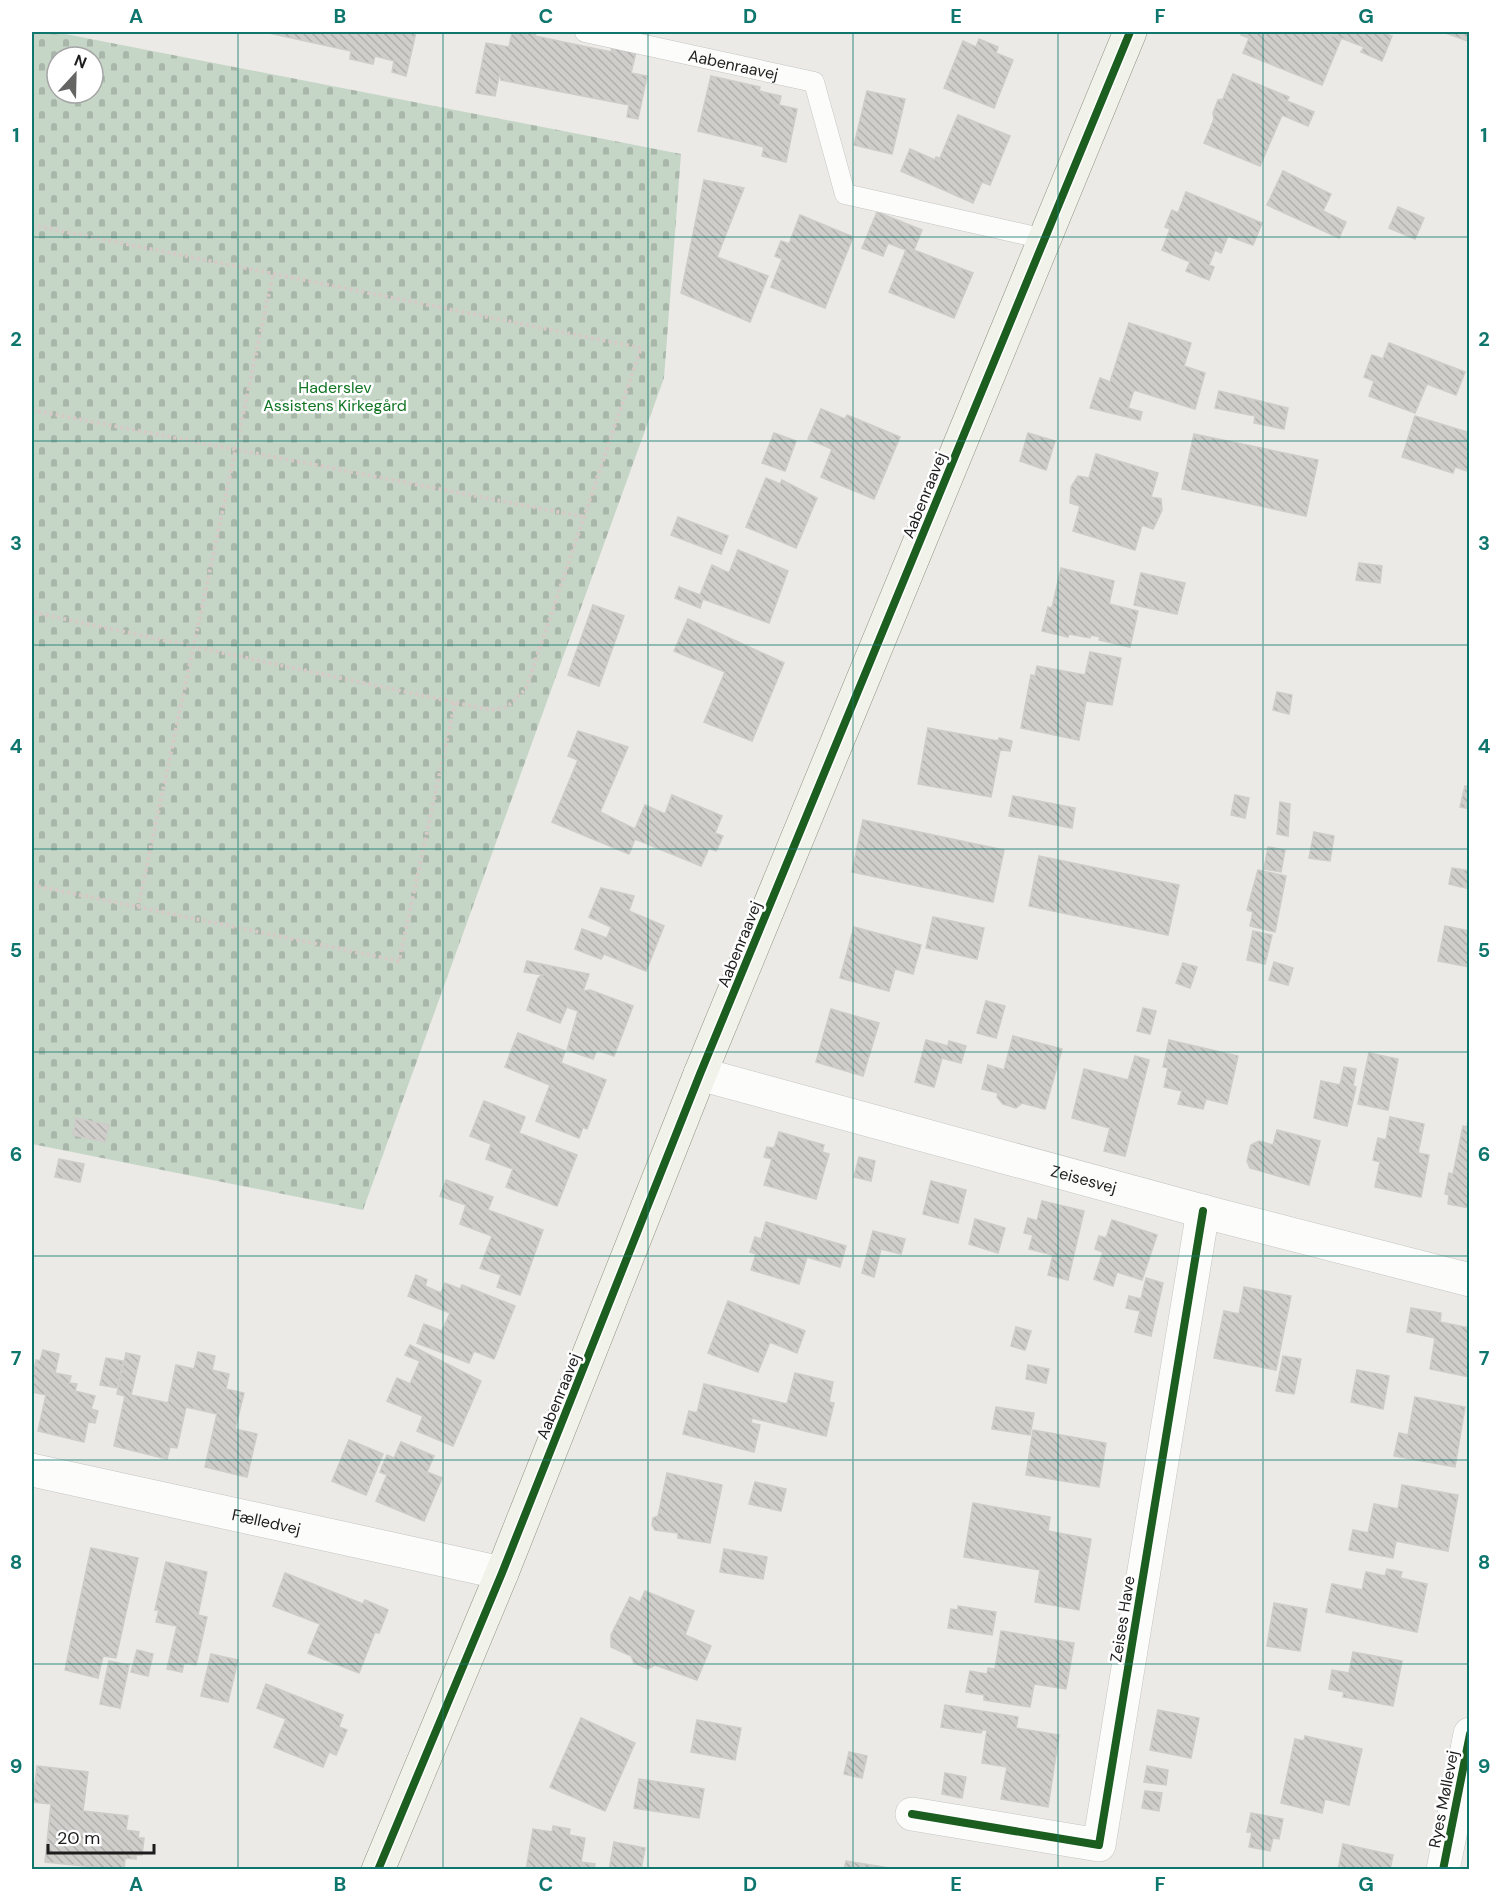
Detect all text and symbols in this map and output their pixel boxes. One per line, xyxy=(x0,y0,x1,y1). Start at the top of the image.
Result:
text: A xyxy=(129,3,143,29)
text: B xyxy=(334,3,346,29)
text: C xyxy=(539,3,553,29)
text: D xyxy=(743,3,757,29)
text: E xyxy=(950,3,962,29)
text: F xyxy=(1154,3,1166,29)
text: G xyxy=(1358,3,1374,29)
north arrow xyxy=(45,45,105,105)
street label: Aabenraavej xyxy=(686,45,780,85)
text: N xyxy=(71,50,90,73)
text: 1 xyxy=(12,122,20,148)
text: 1 xyxy=(1480,122,1488,148)
text: 2 xyxy=(10,326,22,352)
text: 2 xyxy=(1478,326,1490,352)
park label: Haderslev Assistens Kirkegård xyxy=(263,377,407,416)
street label: Aabenraavej xyxy=(898,449,951,541)
text: 3 xyxy=(10,530,22,556)
text: 3 xyxy=(1478,530,1490,556)
text: 4 xyxy=(10,733,23,759)
text: 4 xyxy=(1478,733,1491,759)
street label: Aabenraavej xyxy=(713,898,766,990)
text: 5 xyxy=(10,937,22,963)
text: 5 xyxy=(1478,937,1490,963)
text: 6 xyxy=(10,1141,22,1167)
text: 6 xyxy=(1478,1141,1490,1167)
street label: Zeisesvej xyxy=(1049,1160,1119,1198)
text: 7 xyxy=(11,1345,22,1371)
text: 7 xyxy=(1479,1345,1490,1371)
street label: Aabenraavej xyxy=(532,1350,585,1442)
street label: Fælledvej xyxy=(230,1504,303,1540)
text: 8 xyxy=(10,1549,22,1575)
text: 8 xyxy=(1478,1549,1490,1575)
street label: Zeises Have xyxy=(1105,1574,1140,1664)
street label: Ryes Møllevej xyxy=(1424,1749,1463,1850)
text: 9 xyxy=(10,1753,22,1779)
text: 9 xyxy=(1478,1753,1490,1779)
scale bar xyxy=(48,1817,154,1855)
text: 20 m xyxy=(57,1826,100,1850)
text: A xyxy=(129,1871,143,1897)
text: B xyxy=(334,1871,346,1897)
text: C xyxy=(539,1871,553,1897)
text: D xyxy=(743,1871,757,1897)
text: E xyxy=(950,1871,962,1897)
text: F xyxy=(1154,1871,1166,1897)
text: G xyxy=(1358,1871,1374,1897)

